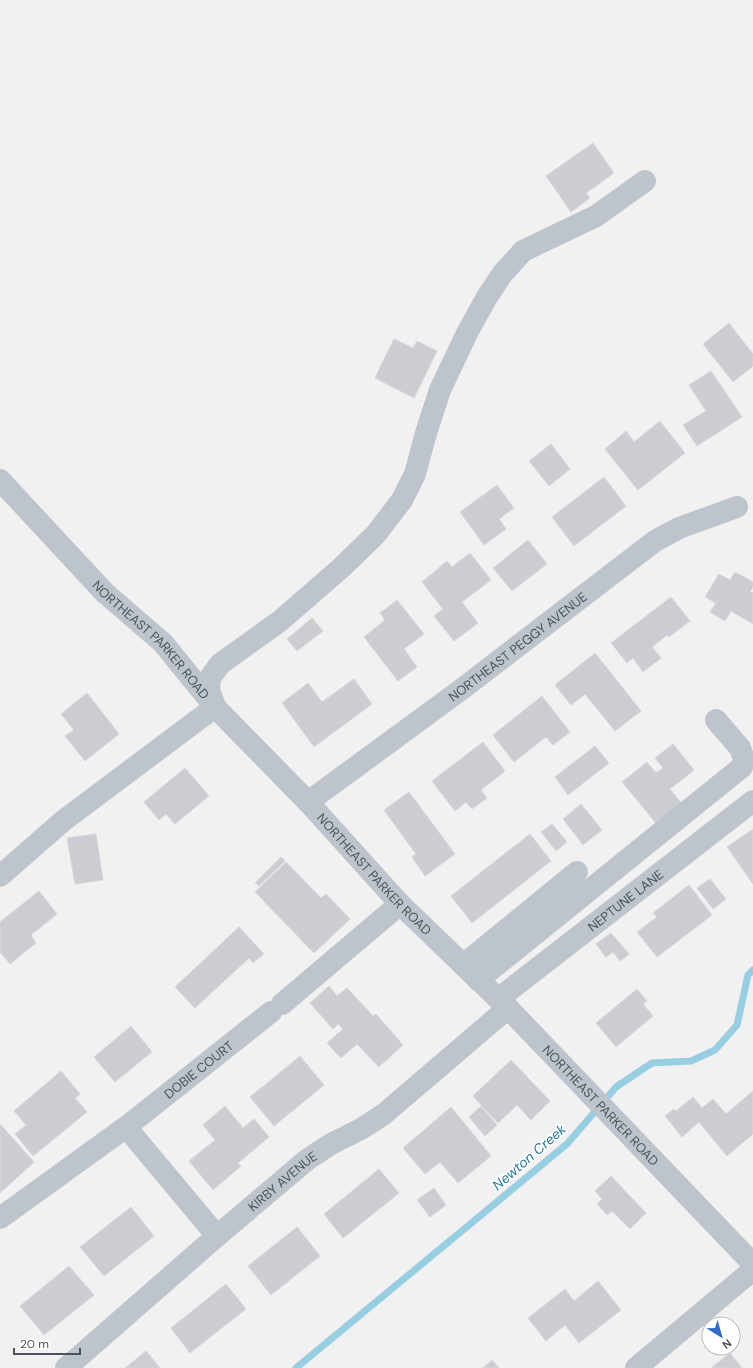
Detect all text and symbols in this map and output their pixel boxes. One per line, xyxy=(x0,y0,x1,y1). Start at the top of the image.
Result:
street label: NORTHEAST PARKER ROAD xyxy=(89,577,213,702)
street label: NORTHEAST PEGGY AVENUE xyxy=(445,588,590,705)
street label: NORTHEAST PARKER ROAD xyxy=(313,809,435,938)
street label: NEPTUNE LANE xyxy=(584,866,666,935)
street label: DOBIE COURT xyxy=(160,1037,237,1102)
street label: NORTHEAST PARKER ROAD xyxy=(539,1041,663,1169)
water label: Newton Creek xyxy=(488,1120,570,1194)
street label: KIRBY AVENUE xyxy=(244,1147,320,1215)
north arrow xyxy=(701,1316,741,1356)
scale bar xyxy=(14,1330,80,1356)
text: 20 m xyxy=(20,1336,49,1352)
text: N xyxy=(720,1336,734,1352)

